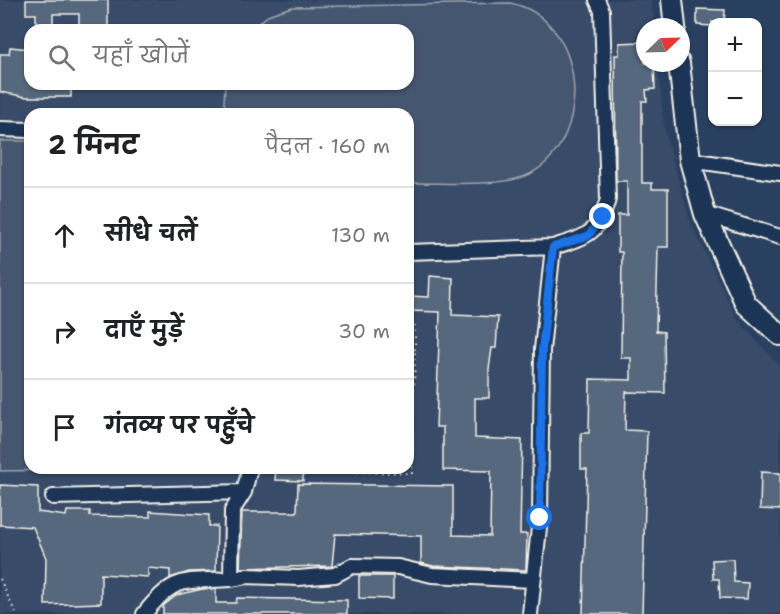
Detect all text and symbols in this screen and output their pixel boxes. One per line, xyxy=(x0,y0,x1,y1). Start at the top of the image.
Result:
north arrow xyxy=(636,18,690,72)
map controls xyxy=(708,18,762,126)
button: + xyxy=(708,18,762,72)
search box xyxy=(24,24,414,90)
icon: search xyxy=(45,41,78,74)
text: यहाँ खोजें xyxy=(93,41,189,70)
button: − xyxy=(708,72,762,126)
text: 2 मिनट xyxy=(48,127,138,162)
text: पैदल · 160 m xyxy=(265,133,390,159)
route end xyxy=(589,203,615,229)
icon: ahead xyxy=(48,219,81,252)
text: सीधे चलें xyxy=(105,219,197,248)
text: 130 m xyxy=(331,222,390,248)
icon: right xyxy=(48,315,81,348)
text: दाएँ मुड़ें xyxy=(105,315,184,344)
text: 30 m xyxy=(338,318,390,344)
icon: arrive xyxy=(48,411,81,444)
text: गंतव्य पर पहुँचे xyxy=(105,411,254,440)
route start xyxy=(526,504,552,530)

